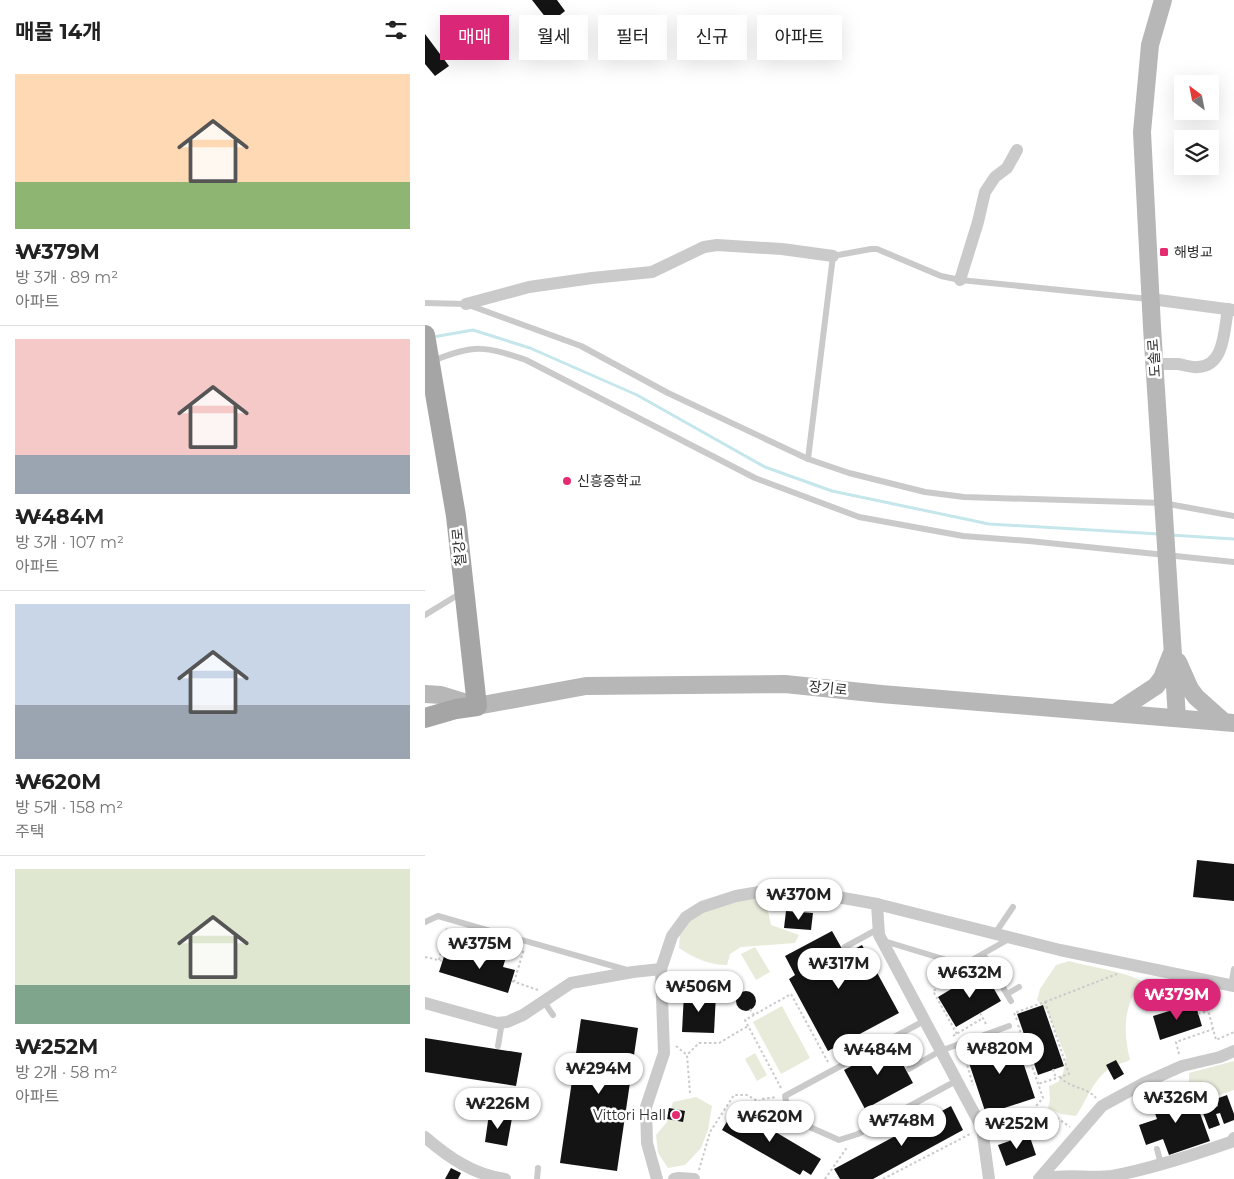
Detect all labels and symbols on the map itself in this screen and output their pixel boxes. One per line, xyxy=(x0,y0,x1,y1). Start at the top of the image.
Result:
north arrow xyxy=(1174,75,1219,120)
place label: 해병교 xyxy=(1174,243,1213,261)
marker: 해병교 xyxy=(1158,246,1170,258)
street label: 도솔로 xyxy=(1144,338,1164,378)
place label: 신흥중학교 xyxy=(577,472,642,490)
marker: 신흥중학교 xyxy=(561,475,573,487)
street label: 철강로 xyxy=(448,527,470,567)
street label: 장기로 xyxy=(808,677,848,699)
pin: ₩370M xyxy=(764,878,834,921)
pin: ₩375M xyxy=(445,928,515,970)
pin: ₩317M xyxy=(804,948,874,990)
pin: ₩632M xyxy=(935,956,1005,999)
pin: ₩506M xyxy=(664,970,734,1013)
pin: ₩379M xyxy=(1142,978,1212,1021)
pin: ₩820M xyxy=(965,1032,1035,1075)
pin: ₩484M xyxy=(843,1034,913,1076)
pin: ₩294M xyxy=(564,1052,634,1095)
pin: ₩326M xyxy=(1141,1082,1211,1124)
pin: ₩226M xyxy=(463,1088,533,1130)
pin: ₩620M xyxy=(735,1100,805,1143)
pin: ₩748M xyxy=(867,1104,937,1147)
place label: Vittori Hall xyxy=(593,1106,666,1124)
pin: ₩252M xyxy=(982,1108,1052,1150)
marker: Vittori Hall xyxy=(670,1109,682,1121)

